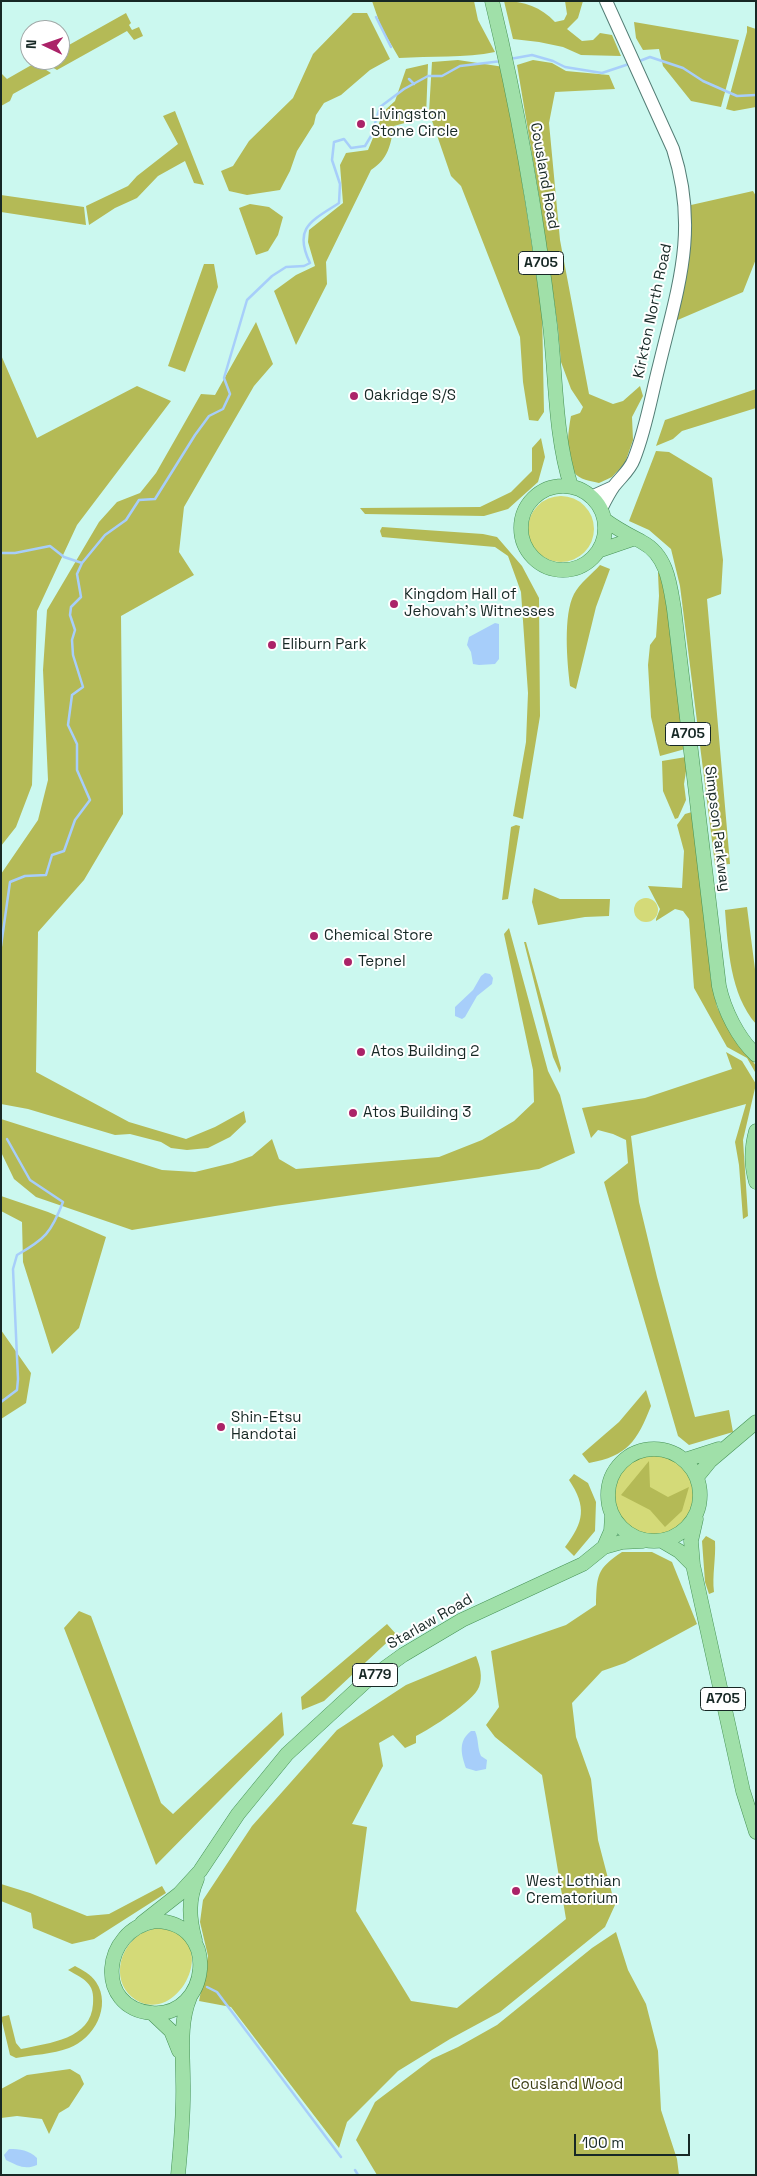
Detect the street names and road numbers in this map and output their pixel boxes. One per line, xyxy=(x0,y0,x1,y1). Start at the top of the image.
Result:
street label: Cousland Road xyxy=(526,121,562,231)
street label: Kirkton North Road xyxy=(630,242,676,380)
road number: A705 xyxy=(518,252,564,274)
road number: A705 xyxy=(666,722,710,746)
street label: Simpson Parkway xyxy=(700,765,734,893)
street label: Starlaw Road xyxy=(384,1590,476,1654)
road number: A779 xyxy=(352,1664,398,1686)
road number: A705 xyxy=(700,1688,746,1710)

